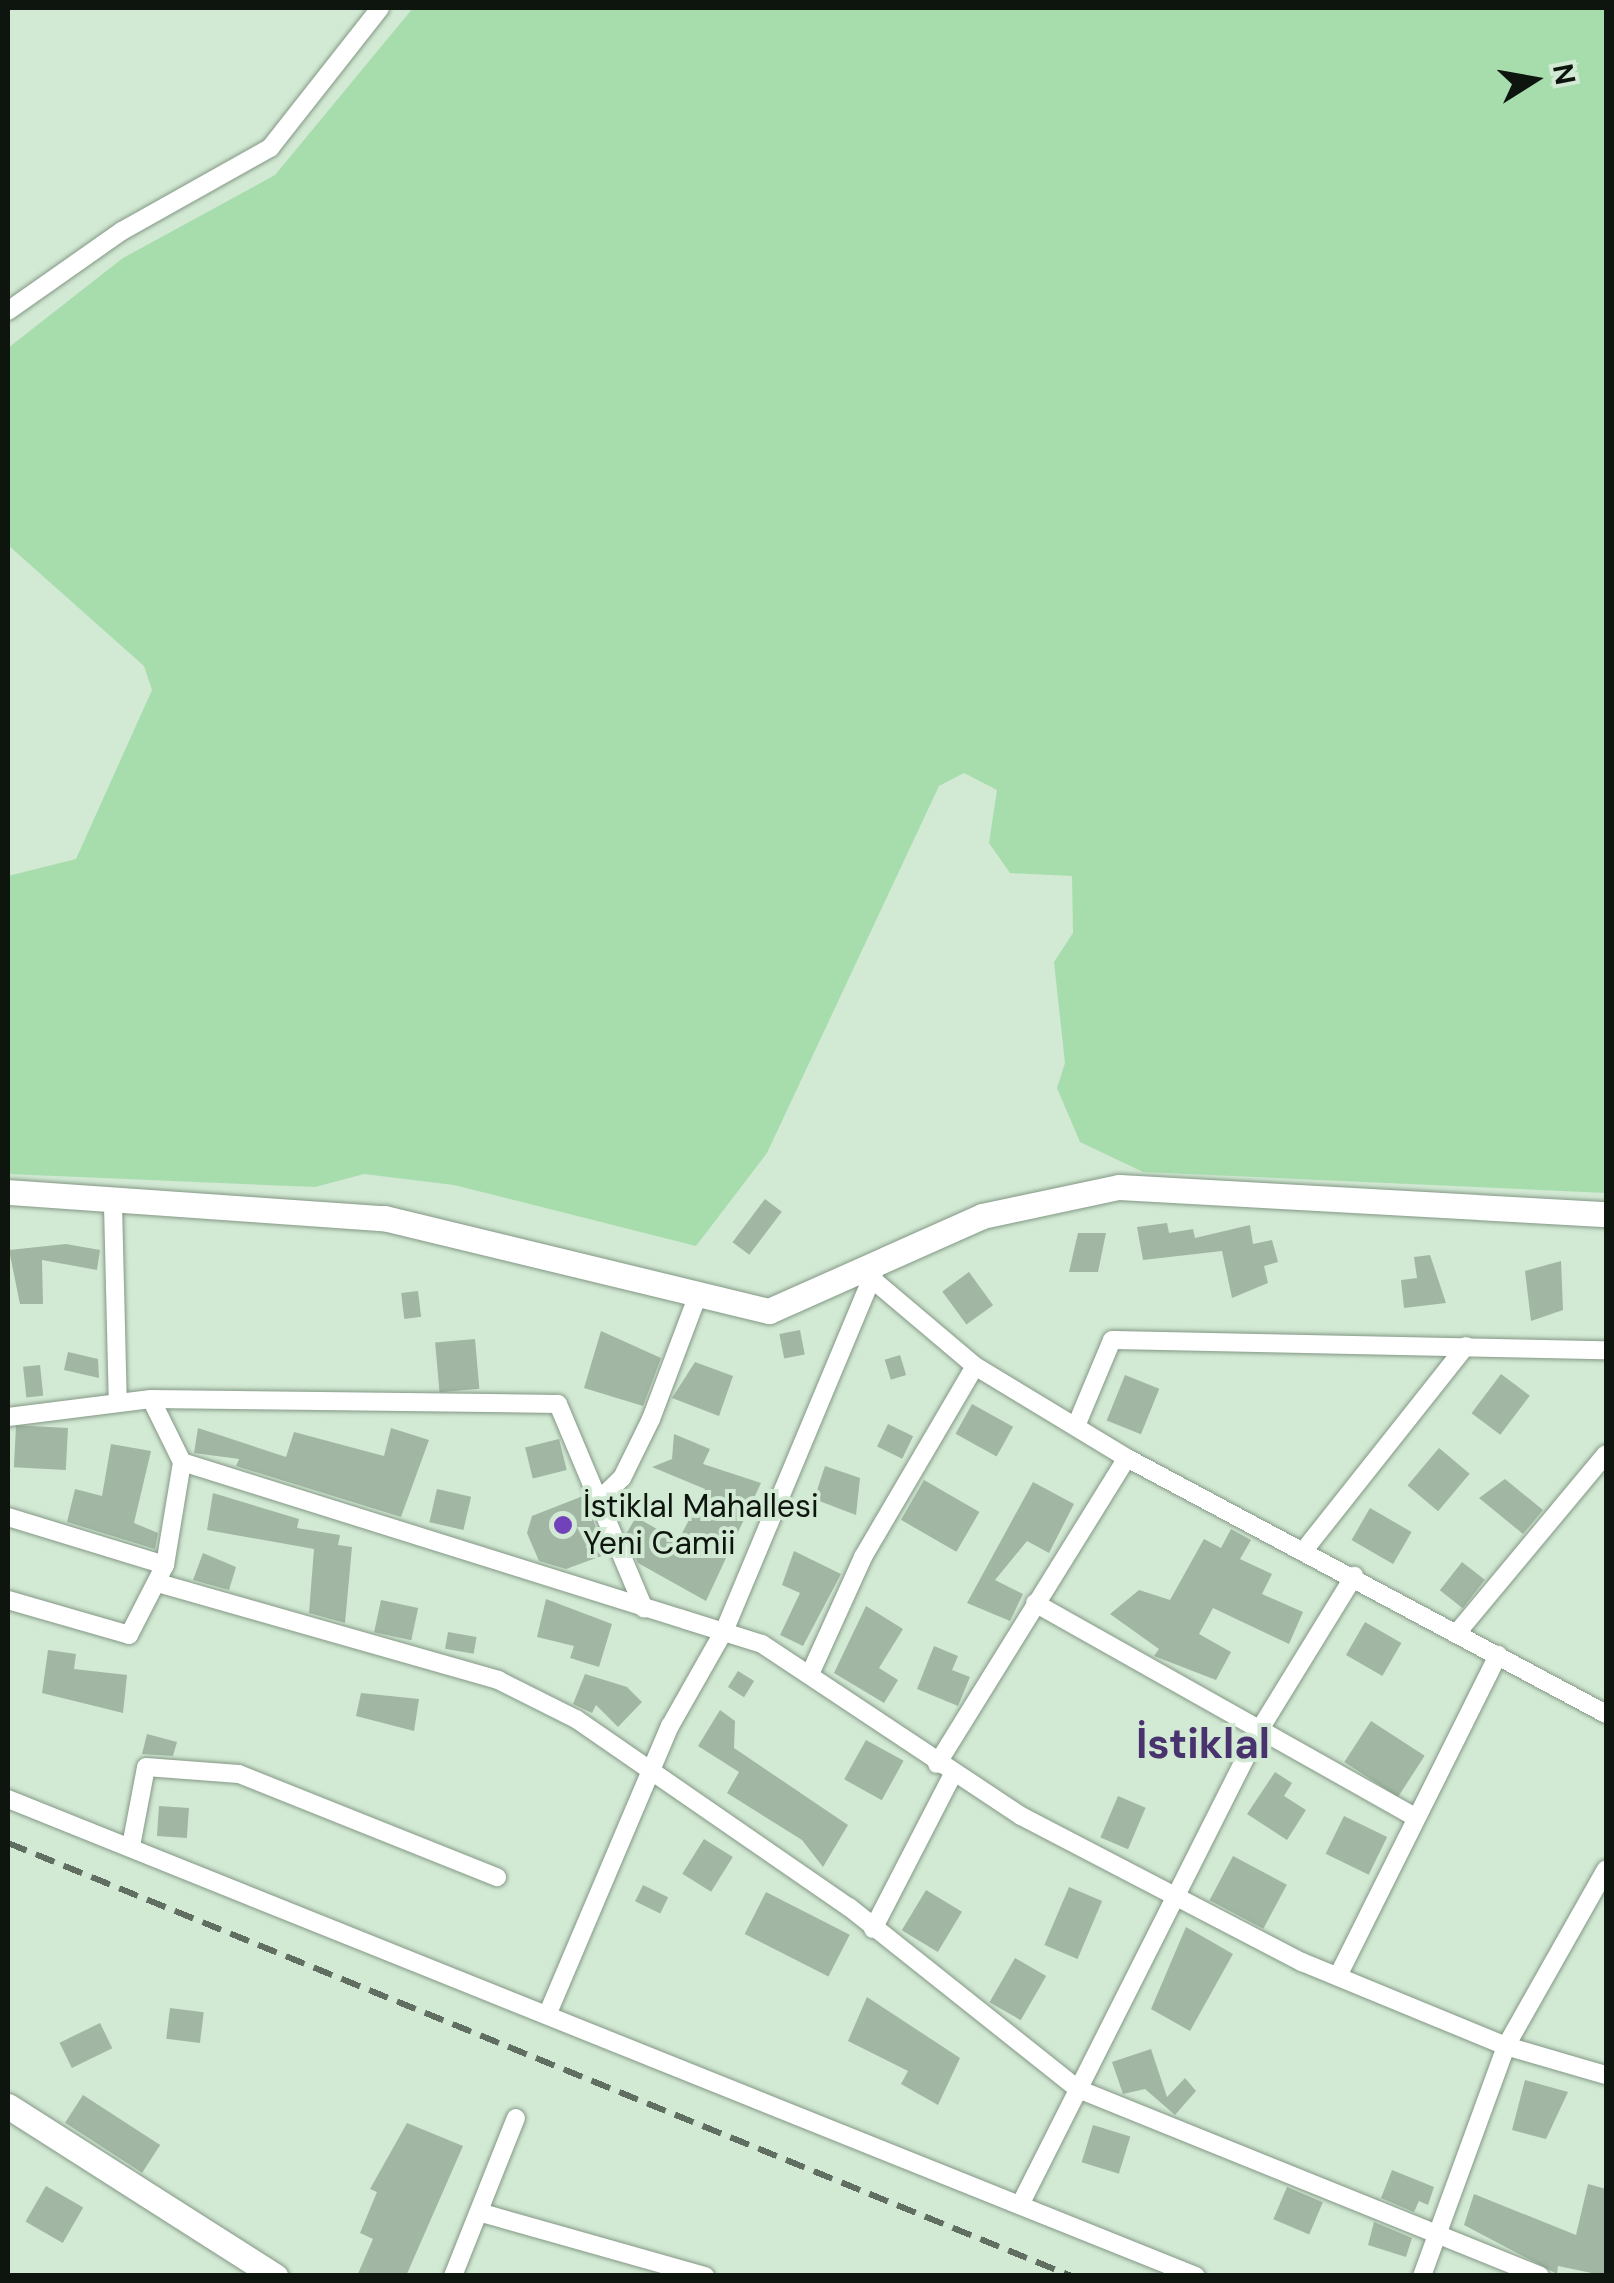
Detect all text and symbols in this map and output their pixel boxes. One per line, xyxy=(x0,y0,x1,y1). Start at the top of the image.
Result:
north arrow xyxy=(1484,30,1584,130)
text: N xyxy=(1544,61,1584,88)
place label: İstiklal Mahallesi Yeni Camii xyxy=(583,1488,819,1563)
marker: İstiklal Mahallesi Yeni Camii xyxy=(552,1514,574,1536)
district label: İstiklal xyxy=(1136,1719,1270,1769)

